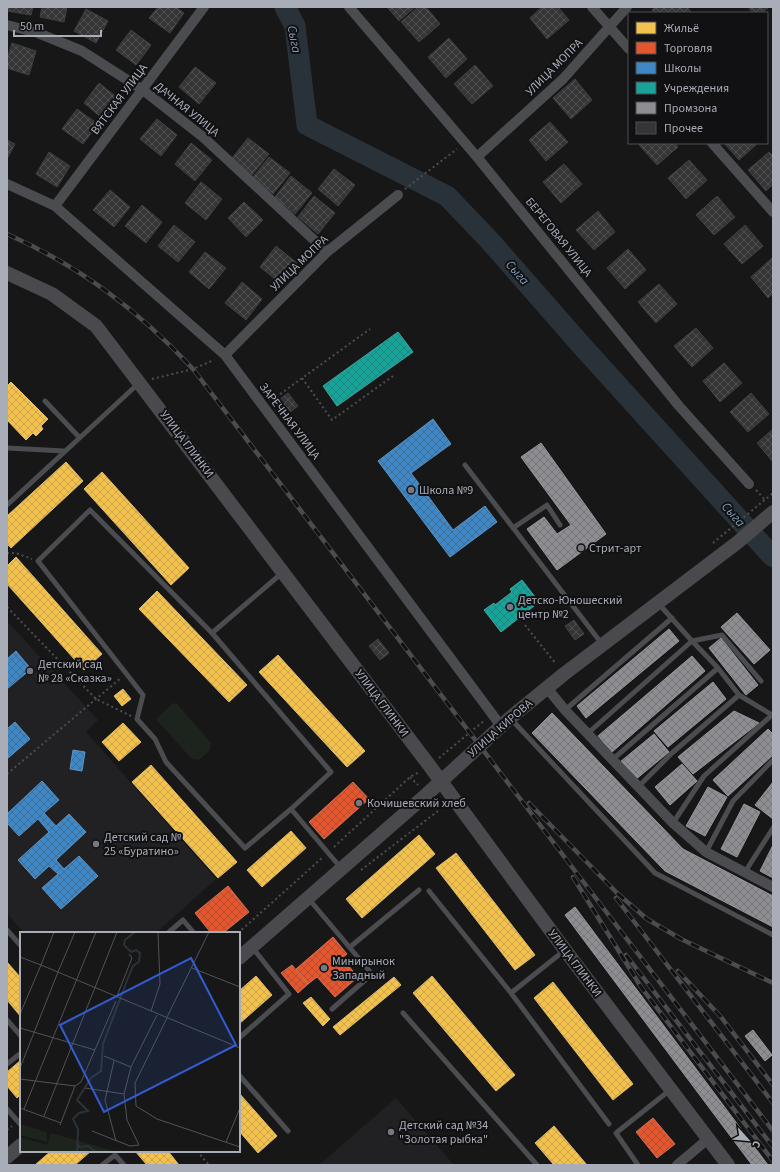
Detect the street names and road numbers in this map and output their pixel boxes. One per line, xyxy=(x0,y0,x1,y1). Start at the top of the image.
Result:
street label: УЛИЦА МОПРА xyxy=(522,35,587,100)
street label: ВЯТСКАЯ УЛИЦА xyxy=(87,60,152,138)
street label: ДАЧНАЯ УЛИЦА xyxy=(151,78,223,141)
street label: БЕРЕГОВАЯ УЛИЦА xyxy=(521,194,596,281)
street label: УЛИЦА МОПРА xyxy=(267,231,332,295)
street label: ЗАРЕЧНАЯ УЛИЦА xyxy=(255,379,324,464)
street label: УЛИЦА ГЛИНКИ xyxy=(156,407,218,481)
street label: УЛИЦА ГЛИНКИ xyxy=(351,666,413,740)
street label: УЛИЦА КИРОВА xyxy=(464,695,537,761)
street label: УЛИЦА ГЛИНКИ xyxy=(544,926,606,1000)

